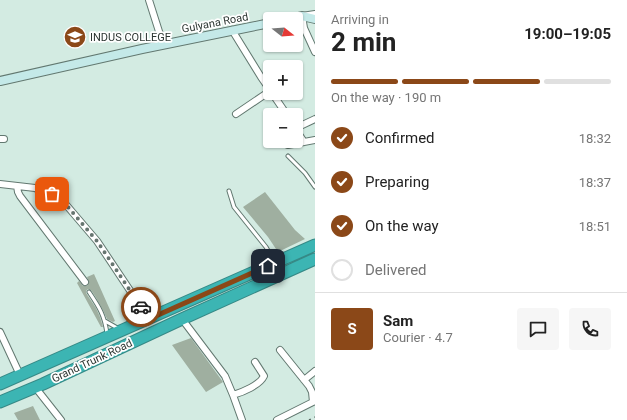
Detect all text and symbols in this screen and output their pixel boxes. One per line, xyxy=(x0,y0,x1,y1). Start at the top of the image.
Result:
street label: Gulyana Road xyxy=(181,10,249,36)
north arrow xyxy=(263,12,303,52)
map controls xyxy=(263,12,303,148)
text: Arriving in xyxy=(331,12,389,27)
school or university icon: INDUS COLLEGE xyxy=(62,24,88,50)
text: 19:00–19:05 xyxy=(524,25,611,43)
text: 2 min xyxy=(331,27,396,57)
place label: INDUS COLLEGE xyxy=(90,31,171,44)
button: + xyxy=(263,60,303,100)
text: On the way · 190 m xyxy=(331,90,441,105)
button: − xyxy=(263,108,303,148)
icon: check xyxy=(331,127,353,149)
text: Confirmed xyxy=(365,129,435,147)
text: 18:32 xyxy=(579,131,611,146)
icon: check xyxy=(331,171,353,193)
text: Preparing xyxy=(365,173,429,191)
text: 18:37 xyxy=(579,175,611,190)
pin xyxy=(35,177,69,211)
icon: bag xyxy=(41,183,63,205)
icon: check xyxy=(331,215,353,237)
text: On the way xyxy=(365,217,439,235)
text: 18:51 xyxy=(579,219,611,234)
pin xyxy=(251,249,285,283)
icon: home xyxy=(257,255,279,277)
text: Delivered xyxy=(365,261,427,279)
courier xyxy=(121,287,161,327)
icon: car xyxy=(130,296,152,318)
button: chat xyxy=(517,308,559,350)
button: phone xyxy=(569,308,611,350)
text: Sam xyxy=(383,312,413,330)
text: S xyxy=(347,320,357,338)
text: Courier · 4.7 xyxy=(383,330,453,345)
street label: Grand Trunk Road xyxy=(50,337,134,385)

